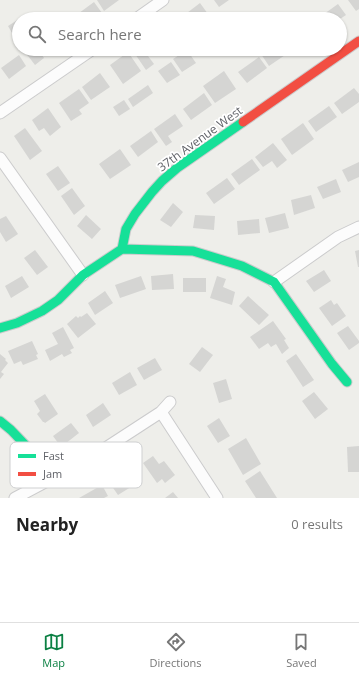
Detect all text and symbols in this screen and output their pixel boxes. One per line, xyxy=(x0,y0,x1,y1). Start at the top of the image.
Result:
search box xyxy=(12,12,347,56)
icon: search xyxy=(26,23,48,45)
text: Search here xyxy=(58,24,142,44)
street label: 37th Avenue West xyxy=(154,102,246,175)
legend xyxy=(10,442,142,488)
text: Fast xyxy=(43,448,64,463)
text: Jam xyxy=(42,466,62,481)
text: Nearby xyxy=(16,513,78,536)
text: 0 results xyxy=(291,515,343,533)
tab: Map xyxy=(42,631,65,670)
tab: Directions xyxy=(150,631,202,670)
tab: Saved xyxy=(286,631,317,670)

